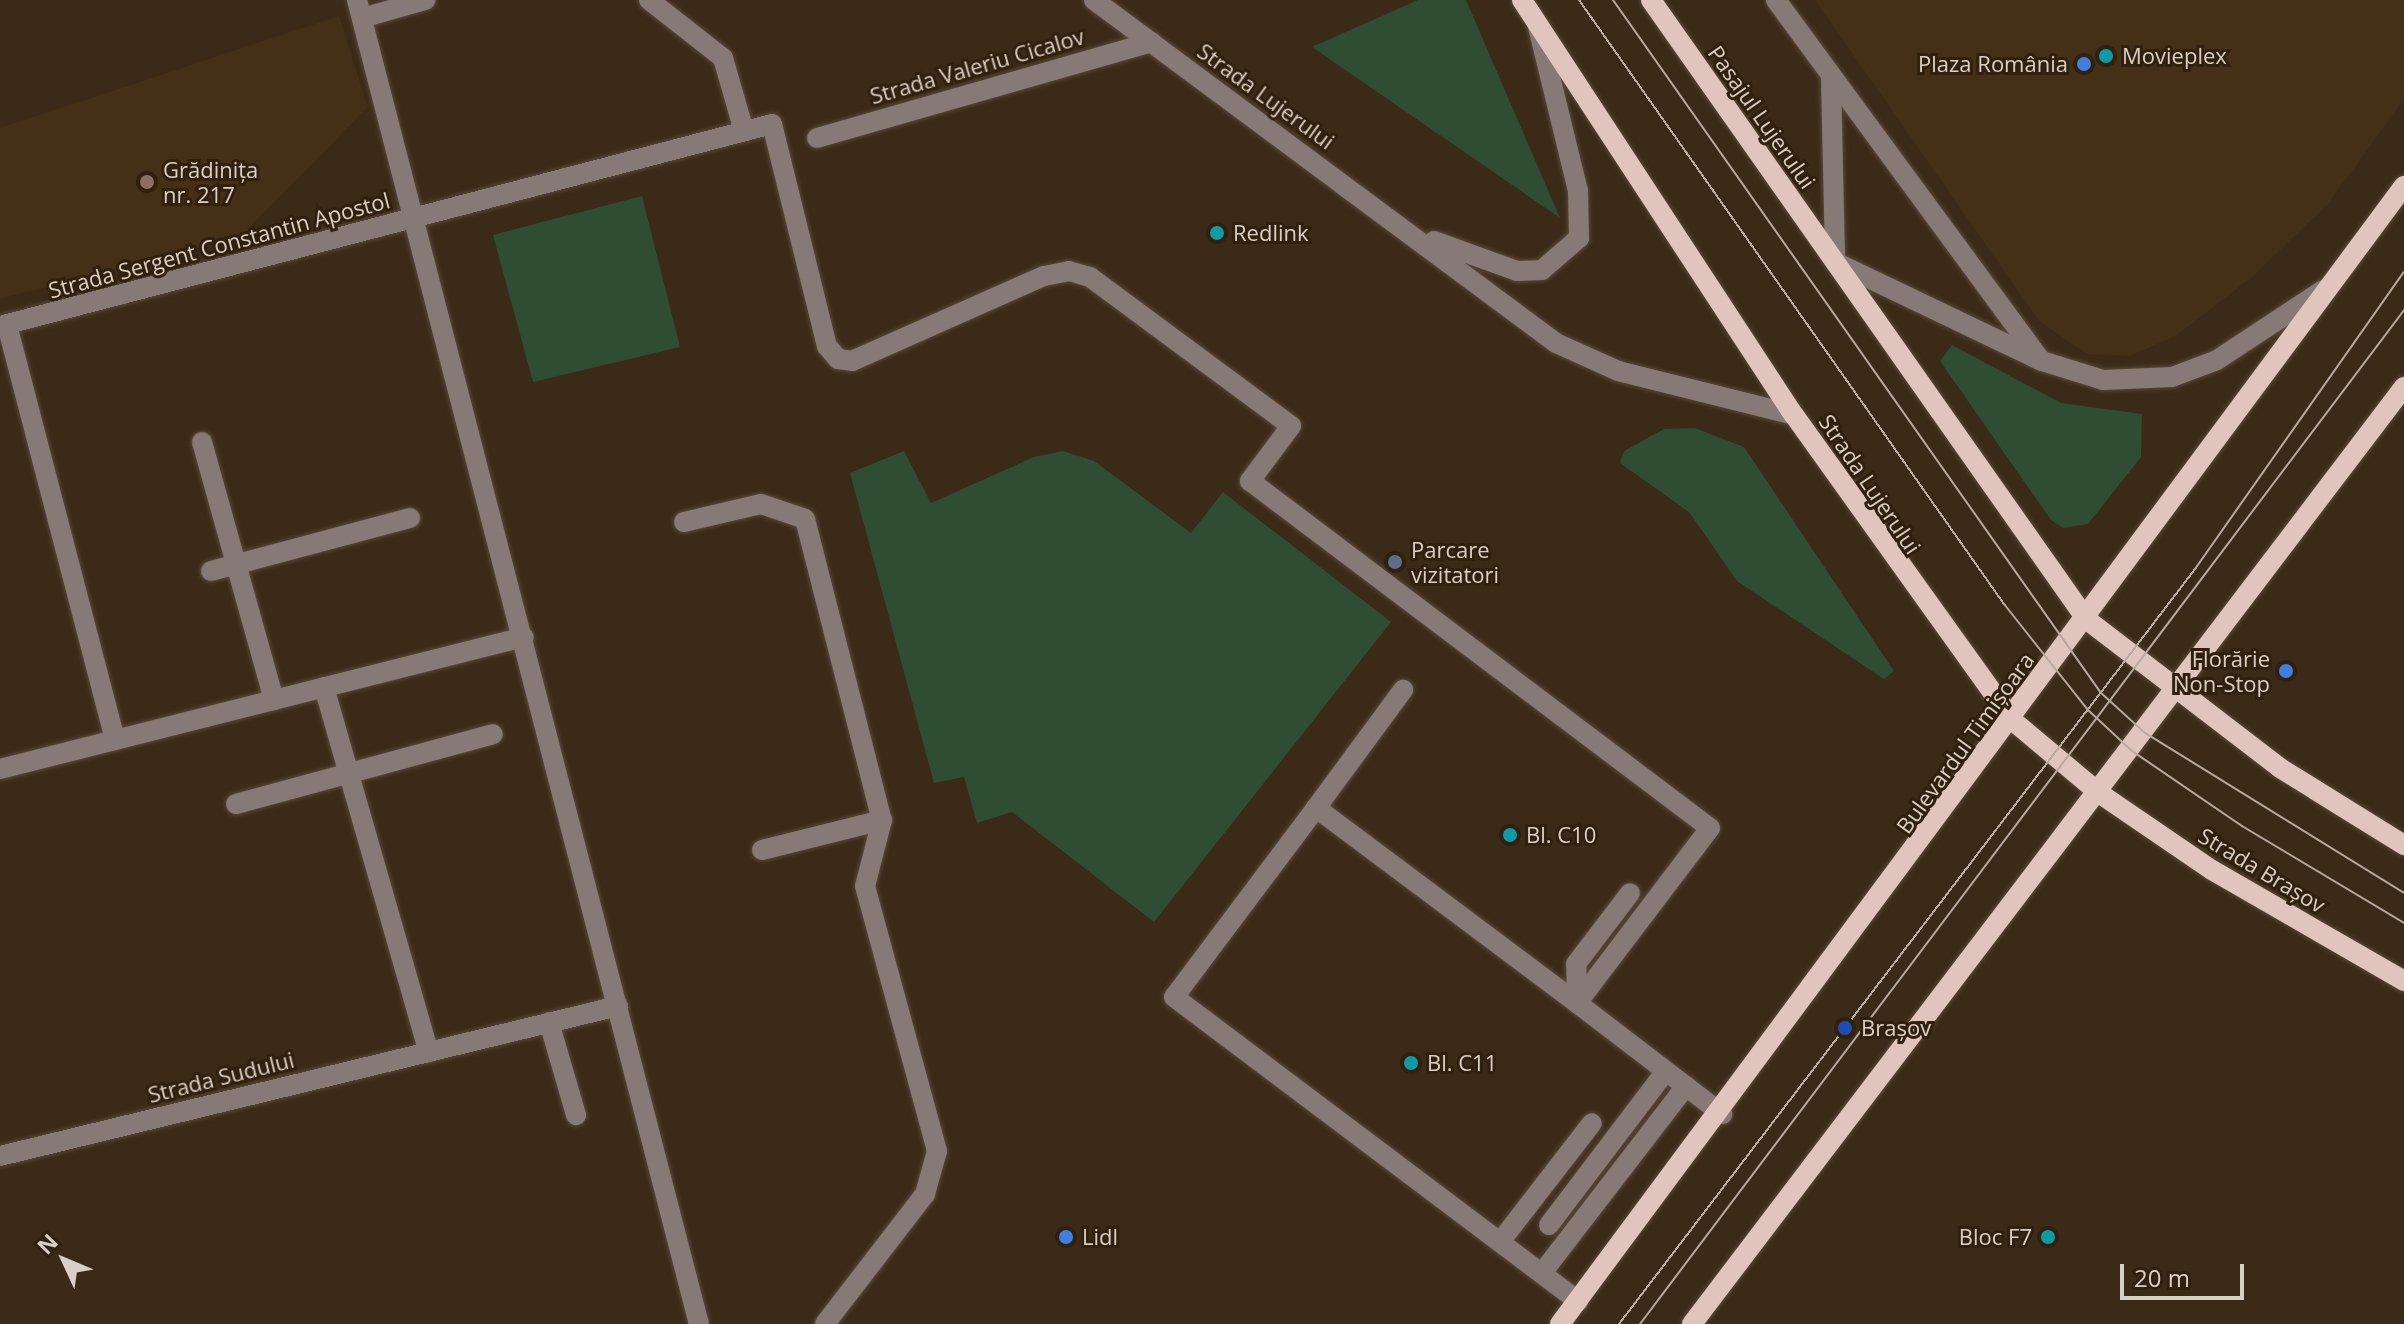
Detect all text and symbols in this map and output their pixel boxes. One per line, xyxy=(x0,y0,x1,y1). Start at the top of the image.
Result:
street label: Strada Valeriu Cicalov xyxy=(867,23,1087,109)
street label: Strada Lujerului xyxy=(1193,38,1339,154)
street label: Pasajul Lujerului xyxy=(1703,40,1821,194)
place label: Movieplex xyxy=(2122,43,2227,69)
marker: Movieplex xyxy=(2097,47,2115,65)
place label: Plaza România xyxy=(1918,51,2068,77)
marker: Plaza România xyxy=(2075,55,2093,73)
place label: Grădinița nr. 217 xyxy=(163,156,258,208)
marker: Grădinița nr. 217 xyxy=(138,173,156,191)
street label: Strada Sergent Constantin Apostol xyxy=(45,187,393,303)
place label: Redlink xyxy=(1233,220,1309,246)
marker: Redlink xyxy=(1208,224,1226,242)
street label: Strada Lujerului xyxy=(1814,409,1926,559)
place label: Parcare vizitatori xyxy=(1411,536,1499,588)
marker: Parcare vizitatori xyxy=(1386,553,1404,571)
place label: Florărie Non-Stop xyxy=(2173,645,2270,696)
street label: Bulevardul Timișoara xyxy=(1891,648,2039,838)
marker: Florărie Non-Stop xyxy=(2277,662,2295,680)
place label: Bl. C10 xyxy=(1526,822,1596,848)
street label: Strada Brașov xyxy=(2194,822,2330,918)
marker: Bl. C10 xyxy=(1501,826,1519,844)
place label: Brașov xyxy=(1861,1015,1931,1041)
marker: Brașov xyxy=(1836,1019,1854,1037)
street label: Strada Sudului xyxy=(145,1046,297,1108)
place label: Bl. C11 xyxy=(1427,1050,1497,1076)
marker: Bl. C11 xyxy=(1402,1054,1420,1072)
north arrow xyxy=(24,1220,104,1300)
place label: Lidl xyxy=(1082,1224,1118,1250)
place label: Bloc F7 xyxy=(1959,1224,2032,1250)
text: N xyxy=(30,1226,64,1260)
marker: Lidl xyxy=(1057,1228,1075,1246)
marker: Bloc F7 xyxy=(2039,1228,2057,1246)
scale bar xyxy=(2124,1248,2248,1298)
text: 20 m xyxy=(2134,1261,2190,1294)

